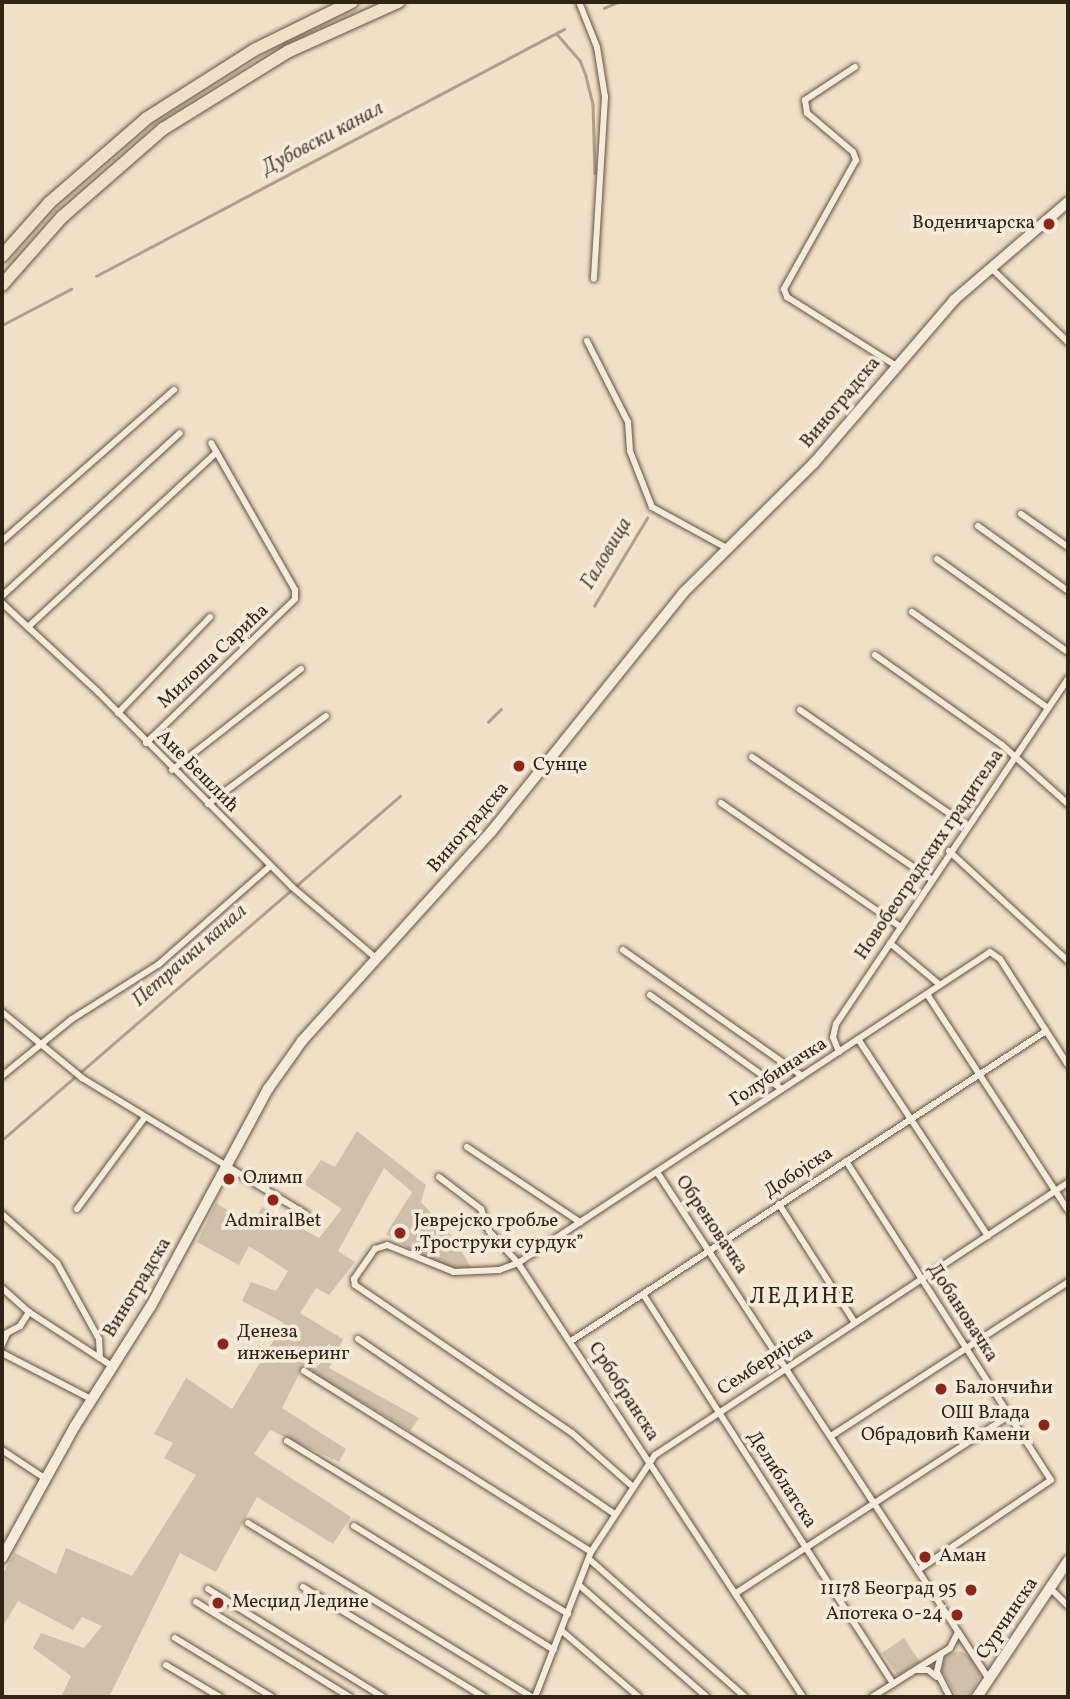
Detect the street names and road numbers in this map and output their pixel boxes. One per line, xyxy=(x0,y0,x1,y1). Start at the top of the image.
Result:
street label: Виноградска xyxy=(796,353,886,453)
street label: Милоша Сарића xyxy=(154,600,274,714)
street label: Ане Бешлић xyxy=(151,726,243,818)
street label: Новобеоградских градитеља xyxy=(851,745,1009,965)
street label: Виноградска xyxy=(423,778,515,878)
street label: Голубиначка xyxy=(726,1033,832,1113)
street label: Добојска xyxy=(760,1142,838,1204)
street label: Обреновачка xyxy=(670,1172,752,1278)
street label: Виноградска xyxy=(99,1234,177,1342)
street label: Добановачка xyxy=(922,1259,1002,1367)
street label: Семберијска xyxy=(714,1323,818,1401)
street label: Србобранска xyxy=(583,1338,663,1446)
street label: Делиблатска xyxy=(741,1427,821,1533)
street label: Сурчинска xyxy=(972,1574,1044,1664)

